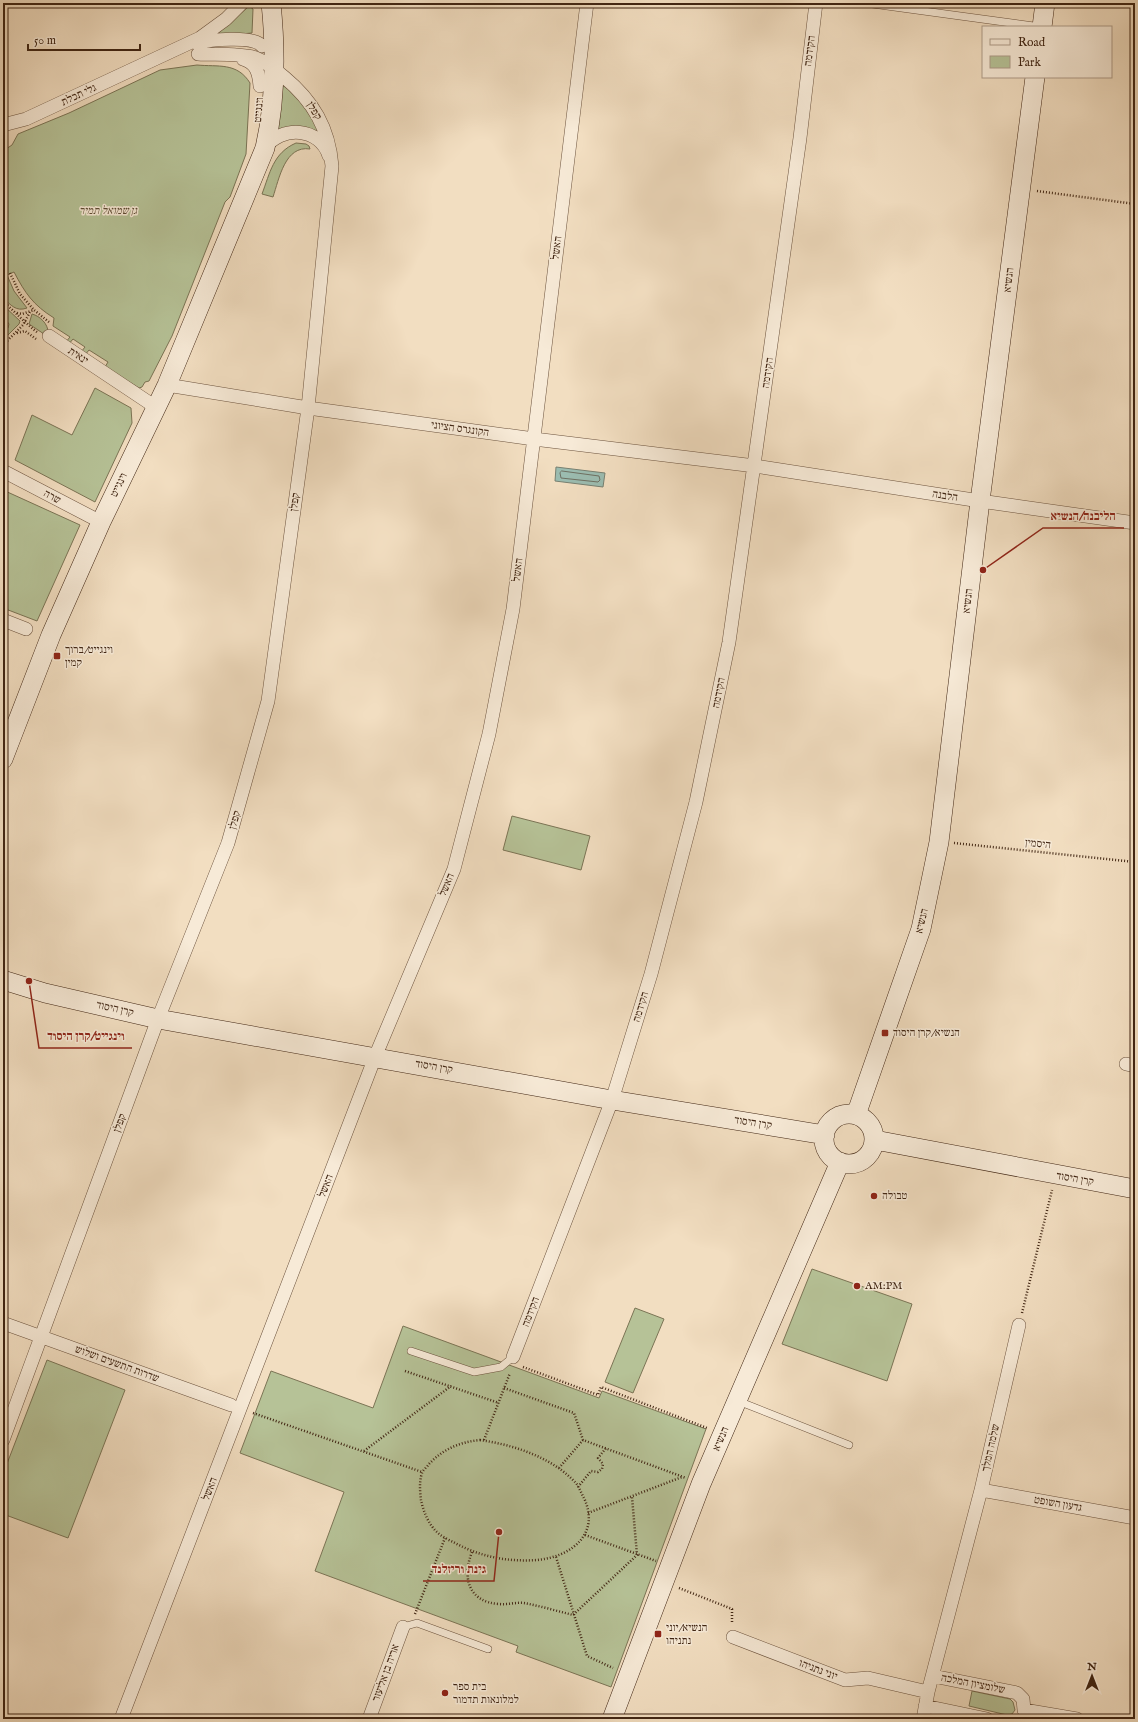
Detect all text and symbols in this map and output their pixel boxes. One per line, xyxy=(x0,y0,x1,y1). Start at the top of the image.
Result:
scale bar xyxy=(28,26,140,52)
legend xyxy=(982,26,1112,78)
text: 50 m xyxy=(34,33,56,48)
street label: הקידמה xyxy=(801,35,819,67)
text: Road xyxy=(1018,35,1046,50)
text: Park xyxy=(1018,55,1041,70)
street label: גלי תכלת xyxy=(59,81,99,109)
street label: וינגייט xyxy=(251,97,267,123)
street label: קפלן xyxy=(303,99,325,123)
park label: גן שמואל תמיר xyxy=(79,204,138,218)
street label: האשל xyxy=(549,235,565,261)
street label: הנשיא xyxy=(1001,267,1017,293)
street label: ינאית xyxy=(65,344,91,368)
street label: הקידמה xyxy=(759,356,777,389)
street label: הקונגרס הציוני xyxy=(430,418,490,440)
street label: וינגייט xyxy=(107,471,131,499)
street label: שרה xyxy=(41,487,63,507)
street label: הלבנה xyxy=(931,487,959,505)
street label: קפלן xyxy=(287,491,303,512)
callout: הליבנה/הנשיא xyxy=(1043,504,1124,528)
text: הליבנה/הנשיא xyxy=(1050,509,1116,524)
street label: האשל xyxy=(510,557,526,583)
street label: הנשיא xyxy=(960,588,976,614)
place label: וינגייט/ברוך קמין xyxy=(65,643,113,670)
marker: וינגייט/ברוך קמין xyxy=(52,651,62,661)
street label: הקידמה xyxy=(709,676,729,710)
street label: קפלן xyxy=(226,808,244,831)
street label: היסמין xyxy=(1024,836,1052,852)
street label: האשל xyxy=(436,871,458,899)
street label: הנשיא xyxy=(912,907,932,935)
street label: הקידמה xyxy=(630,990,652,1024)
street label: קרן היסוד xyxy=(95,998,136,1020)
callout: וינגייט/קרן היסוד xyxy=(39,1024,132,1048)
place label: הנשיא/קרן היסוד xyxy=(893,1026,960,1040)
marker: הנשיא/קרן היסוד xyxy=(880,1028,890,1038)
text: וינגייט/קרן היסוד xyxy=(47,1029,125,1044)
street label: קרן היסוד xyxy=(414,1057,454,1077)
street label: קפלן xyxy=(110,1111,130,1134)
street label: קרן היסוד xyxy=(733,1113,773,1133)
street label: קרן היסוד xyxy=(1055,1169,1095,1189)
street label: האשל xyxy=(315,1172,337,1200)
place label: טבולה xyxy=(882,1189,908,1203)
marker: טבולה xyxy=(869,1191,879,1201)
place label: AM:PM xyxy=(864,1279,903,1293)
marker: AM:PM xyxy=(852,1281,862,1291)
street label: הקידמה xyxy=(519,1295,543,1329)
street label: שדרות התשעים ושלוש xyxy=(73,1342,161,1386)
street label: שלמה המלך xyxy=(979,1423,1003,1473)
street label: הנשיא xyxy=(710,1425,732,1453)
street label: האשל xyxy=(199,1475,221,1503)
street label: גדעון השופט xyxy=(1033,1493,1084,1515)
callout: גינת וריזלנד xyxy=(423,1557,494,1581)
text: גינת וריזלנד xyxy=(432,1562,487,1577)
place label: הנשיא/יוני נתניהו xyxy=(666,1621,708,1648)
marker: הנשיא/יוני נתניהו xyxy=(653,1629,663,1639)
street label: אריה בן אליעזר xyxy=(369,1642,403,1704)
street label: יוני נתניהו xyxy=(797,1656,839,1684)
north arrow xyxy=(1072,1656,1112,1696)
text: N xyxy=(1086,1660,1097,1674)
street label: שלומציון המלכה xyxy=(940,1671,1007,1697)
place label: בית ספר למלונאות תדמור xyxy=(453,1680,519,1707)
marker: בית ספר למלונאות תדמור xyxy=(440,1688,450,1698)

